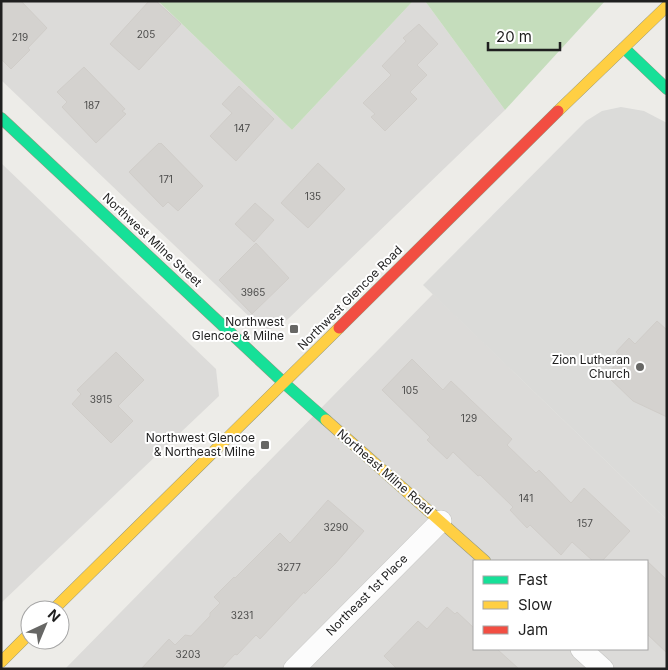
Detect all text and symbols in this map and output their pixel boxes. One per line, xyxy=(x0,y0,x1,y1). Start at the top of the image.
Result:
scale bar xyxy=(488,20,560,52)
text: 20 m xyxy=(496,27,532,46)
house number: 205 xyxy=(137,28,155,40)
house number: 219 xyxy=(12,31,28,43)
house number: 187 xyxy=(84,99,100,111)
house number: 147 xyxy=(234,122,250,134)
house number: 171 xyxy=(159,173,173,185)
street label: Northwest Milne Street xyxy=(100,190,205,290)
house number: 135 xyxy=(305,190,321,202)
street label: Northwest Glencoe Road xyxy=(294,242,405,353)
house number: 3965 xyxy=(241,286,265,298)
place label: Northwest Glencoe & Milne xyxy=(192,314,284,343)
marker: Northwest Glencoe & Milne xyxy=(288,323,300,335)
place label: Zion Lutheran Church xyxy=(552,352,630,381)
marker: Zion Lutheran Church xyxy=(634,361,646,373)
house number: 105 xyxy=(402,384,418,396)
house number: 3915 xyxy=(90,393,112,405)
house number: 129 xyxy=(461,412,477,424)
street label: Northeast Milne Road xyxy=(334,426,436,517)
place label: Northwest Glencoe & Northeast Milne xyxy=(146,430,255,459)
marker: Northwest Glencoe & Northeast Milne xyxy=(259,439,271,451)
house number: 141 xyxy=(519,492,533,504)
house number: 157 xyxy=(577,517,593,529)
house number: 3290 xyxy=(324,521,348,533)
street label: Northeast 1st Place xyxy=(323,551,411,639)
legend xyxy=(473,560,648,650)
house number: 3277 xyxy=(277,561,301,573)
text: Fast xyxy=(518,570,548,589)
text: Slow xyxy=(518,595,552,614)
north arrow xyxy=(20,600,70,650)
text: N xyxy=(45,605,64,625)
house number: 3231 xyxy=(231,609,253,621)
text: Jam xyxy=(518,620,548,639)
house number: 3203 xyxy=(176,648,200,660)

